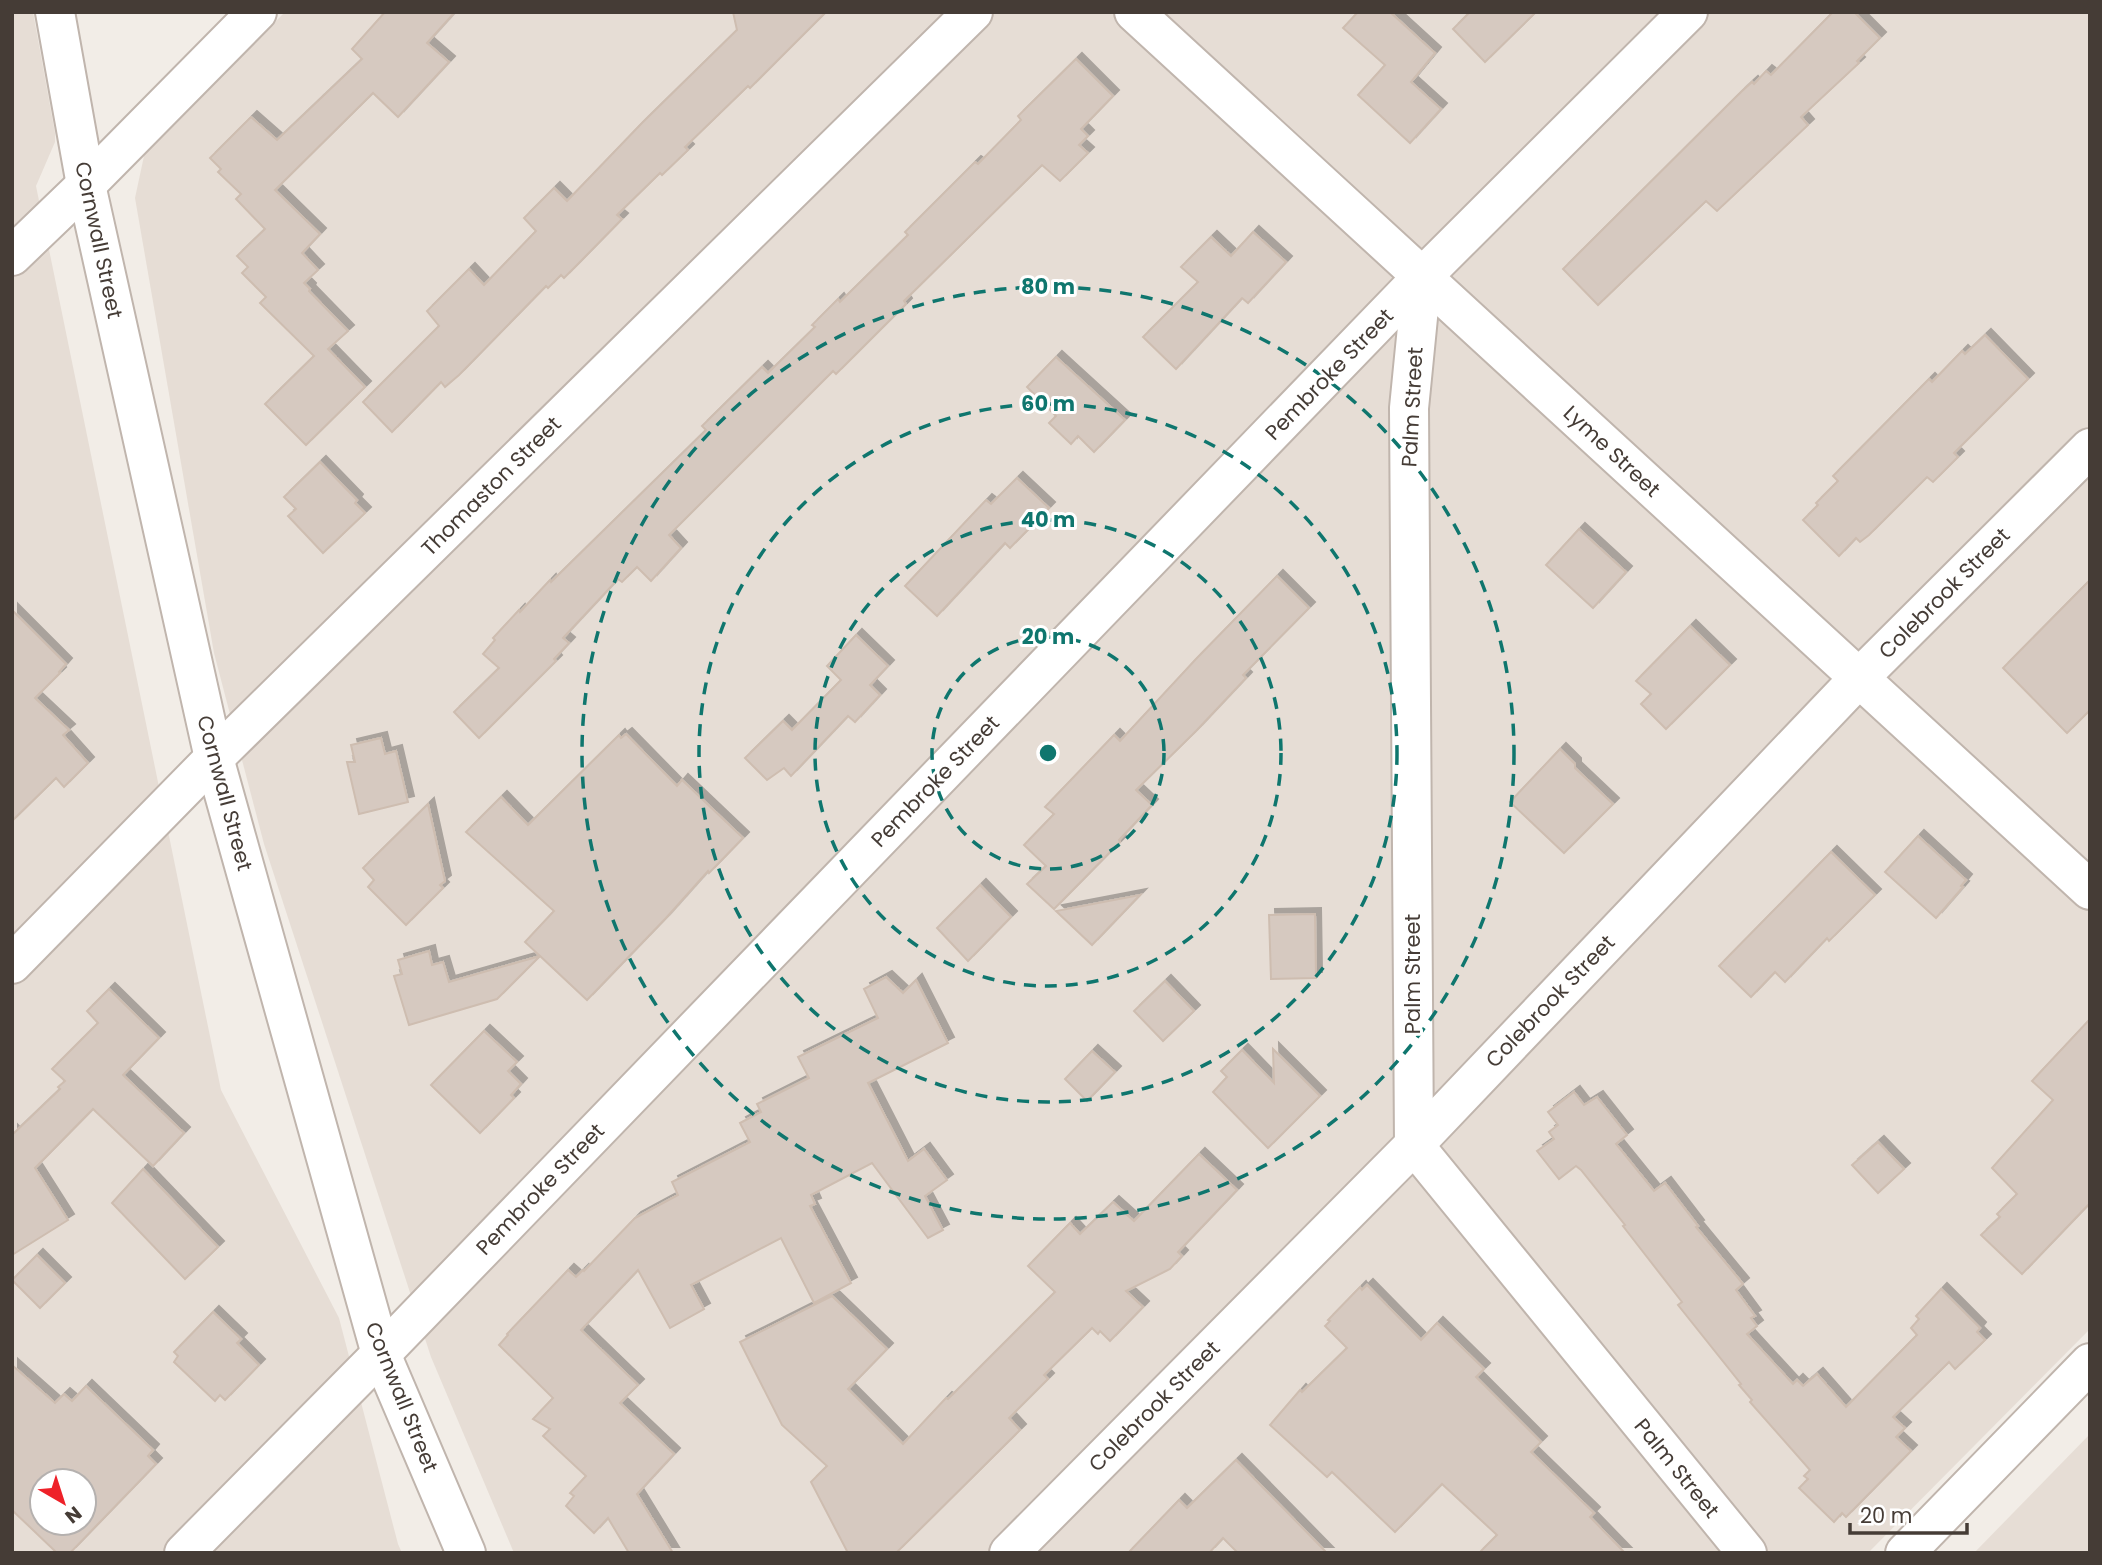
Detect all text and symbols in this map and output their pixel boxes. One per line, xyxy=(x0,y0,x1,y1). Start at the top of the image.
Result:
street label: Cornwall Street xyxy=(68,159,130,321)
text: 80 m xyxy=(1021,272,1075,301)
street label: Pembroke Street xyxy=(1258,302,1400,446)
street label: Palm Street xyxy=(1394,346,1430,468)
text: 60 m xyxy=(1021,389,1075,418)
street label: Lyme Street xyxy=(1557,399,1667,503)
street label: Thomaston Street xyxy=(415,410,567,562)
text: 40 m xyxy=(1021,505,1075,534)
street label: Colebrook Street xyxy=(1872,521,2016,665)
text: 20 m xyxy=(1022,622,1074,651)
street label: Pembroke Street xyxy=(864,709,1006,853)
street label: Cornwall Street xyxy=(190,712,260,874)
centre of rings xyxy=(1036,741,1060,765)
street label: Palm Street xyxy=(1398,914,1427,1034)
street label: Colebrook Street xyxy=(1479,928,1621,1074)
street label: Pembroke Street xyxy=(469,1117,611,1261)
street label: Cornwall Street xyxy=(359,1317,445,1477)
street label: Colebrook Street xyxy=(1082,1334,1226,1478)
street label: Palm Street xyxy=(1628,1412,1726,1524)
north arrow xyxy=(28,1467,98,1537)
scale bar xyxy=(1850,1492,1967,1536)
text: N xyxy=(59,1500,87,1530)
text: 20 m xyxy=(1860,1501,1913,1530)

